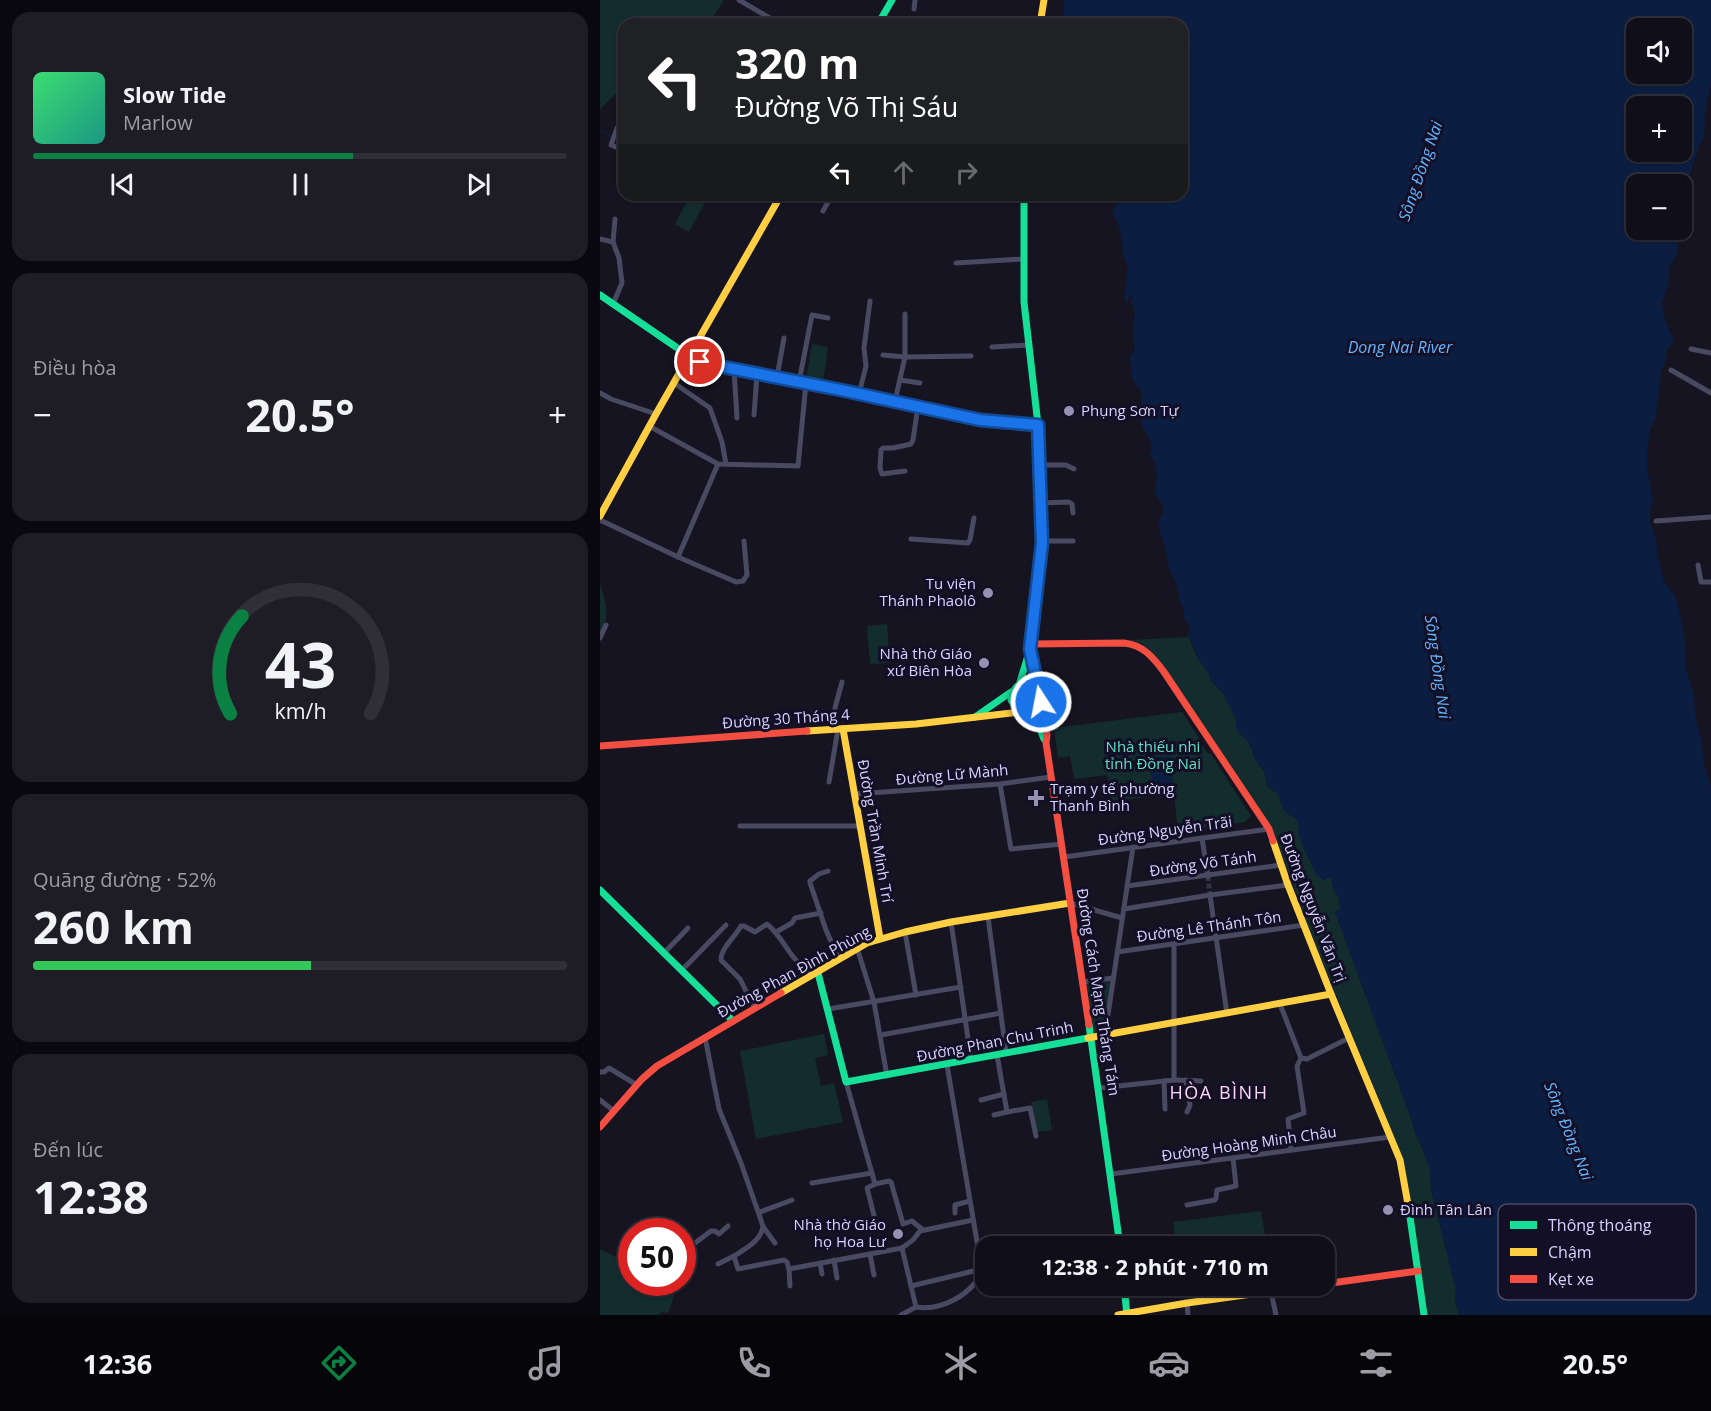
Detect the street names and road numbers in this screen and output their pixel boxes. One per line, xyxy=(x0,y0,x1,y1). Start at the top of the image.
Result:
street label: Đường 30 Tháng 4 xyxy=(721,704,851,732)
street label: Đường Trần Minh Trí xyxy=(854,758,899,905)
street label: Đường Lữ Mành xyxy=(895,759,1009,789)
street label: Đường Nguyễn Trãi xyxy=(1096,811,1233,849)
street label: Đường Nguyễn Văn Trị xyxy=(1276,831,1351,985)
street label: Đường Võ Tánh xyxy=(1148,846,1258,880)
street label: Đường Cách Mạng Tháng Tám xyxy=(1073,887,1125,1097)
street label: Đường Lê Thánh Tôn xyxy=(1135,906,1283,946)
street label: Đường Phan Đình Phùng xyxy=(713,921,874,1022)
street label: Đường Phan Chu Trinh xyxy=(915,1016,1075,1066)
street label: Đường Hoàng Minh Châu xyxy=(1160,1121,1338,1165)

